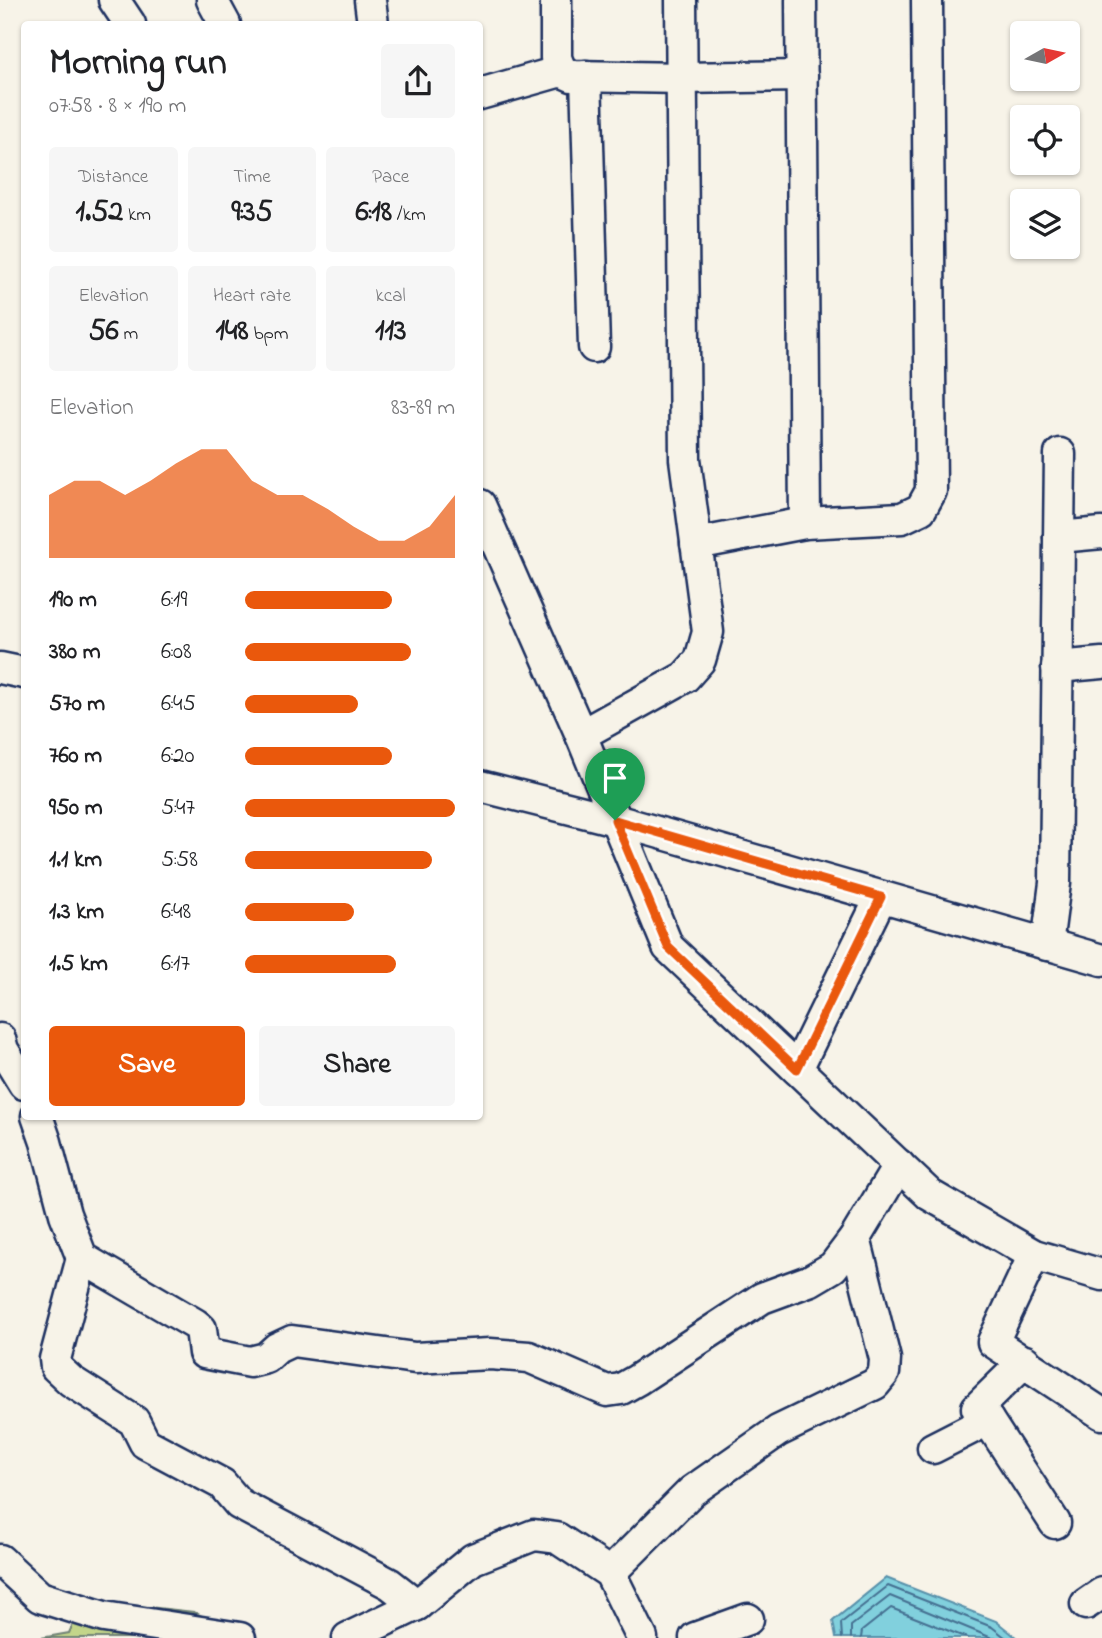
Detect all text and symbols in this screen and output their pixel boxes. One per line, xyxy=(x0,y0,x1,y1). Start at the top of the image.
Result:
north arrow xyxy=(1010,21,1080,91)
map controls xyxy=(1010,21,1080,259)
text: Morning run xyxy=(49,36,227,92)
button: share xyxy=(381,44,455,118)
text: 07:58 · 8 × 190 m xyxy=(49,90,186,123)
button: locate xyxy=(1010,105,1080,175)
text: Distance xyxy=(78,164,148,191)
text: Time xyxy=(233,164,271,191)
text: Pace xyxy=(372,164,409,191)
button: layers xyxy=(1010,189,1080,259)
text: 1.52 xyxy=(76,191,123,235)
text: 9:35 xyxy=(231,191,273,235)
text: 6:18 xyxy=(356,191,392,235)
text: km xyxy=(123,202,151,229)
text: /km xyxy=(392,202,426,229)
text: Elevation xyxy=(78,283,148,310)
text: Heart rate xyxy=(213,283,291,310)
text: kcal xyxy=(376,283,406,310)
text: 56 xyxy=(88,310,119,354)
text: 148 xyxy=(215,310,249,354)
text: 113 xyxy=(375,310,406,354)
text: m xyxy=(119,321,138,348)
text: bpm xyxy=(249,321,289,348)
text: Elevation xyxy=(49,392,134,425)
text: 83–89 m xyxy=(391,392,455,425)
text: 190 m xyxy=(49,584,97,617)
text: 6:19 xyxy=(161,584,187,617)
text: 380 m xyxy=(49,636,101,669)
text: 6:08 xyxy=(161,636,192,669)
text: 570 m xyxy=(49,688,105,721)
text: 6:45 xyxy=(161,688,196,721)
text: 760 m xyxy=(49,740,102,773)
text: 6:20 xyxy=(161,740,194,773)
pin xyxy=(585,748,645,820)
icon: arrive xyxy=(596,759,634,797)
text: 950 m xyxy=(49,792,103,825)
text: 5:47 xyxy=(161,792,195,825)
text: 1.1 km xyxy=(49,844,102,877)
text: 5:58 xyxy=(161,844,198,877)
text: 1.3 km xyxy=(49,896,104,929)
text: 6:48 xyxy=(161,896,191,929)
text: 1.5 km xyxy=(49,948,108,981)
text: 6:17 xyxy=(161,948,190,981)
button: Save xyxy=(49,1026,245,1106)
button: Share xyxy=(259,1026,455,1106)

